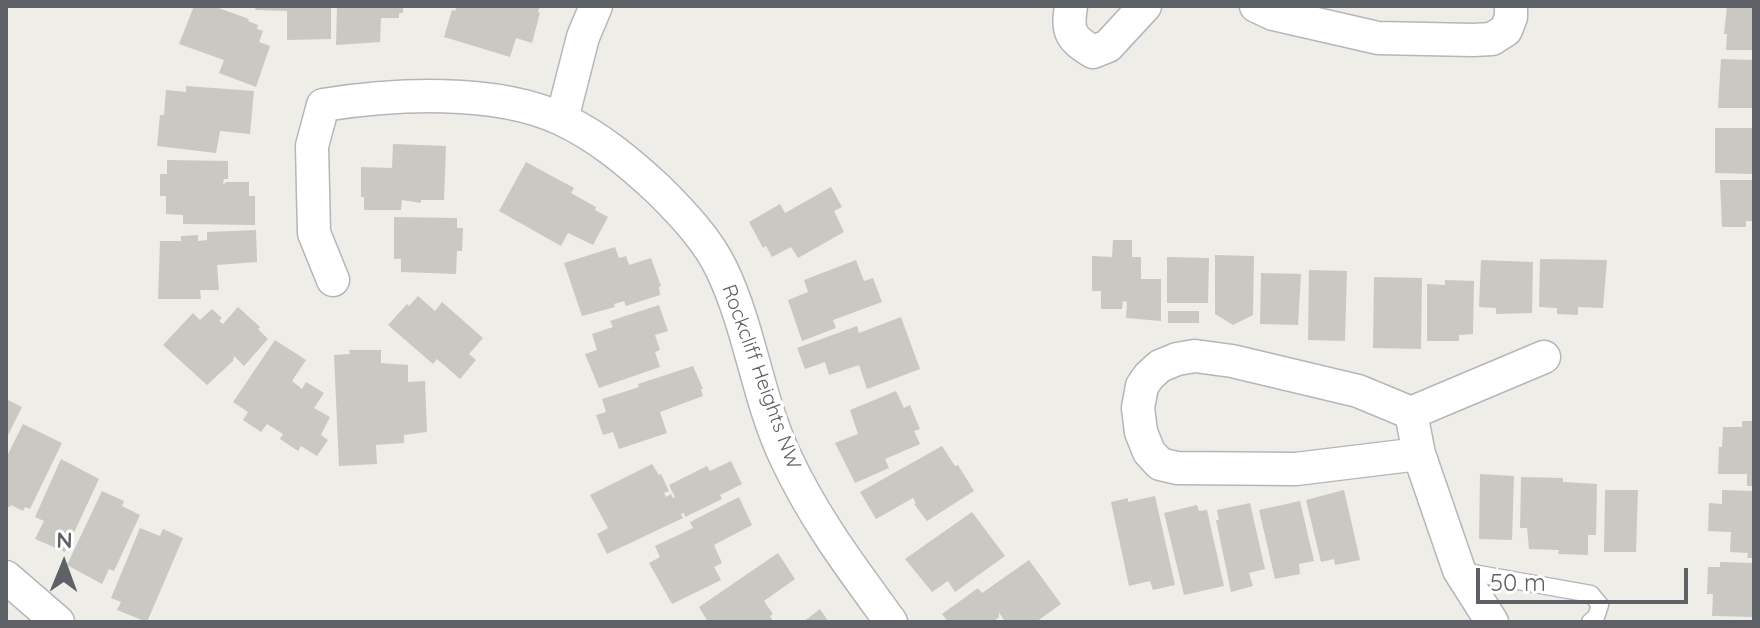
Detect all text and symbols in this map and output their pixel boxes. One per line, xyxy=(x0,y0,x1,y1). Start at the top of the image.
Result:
street label: Rockcliff Heights NW xyxy=(716,281,806,473)
north arrow xyxy=(24,524,104,604)
text: N xyxy=(56,526,73,554)
scale bar xyxy=(1480,552,1692,602)
text: 50 m xyxy=(1490,567,1546,597)

